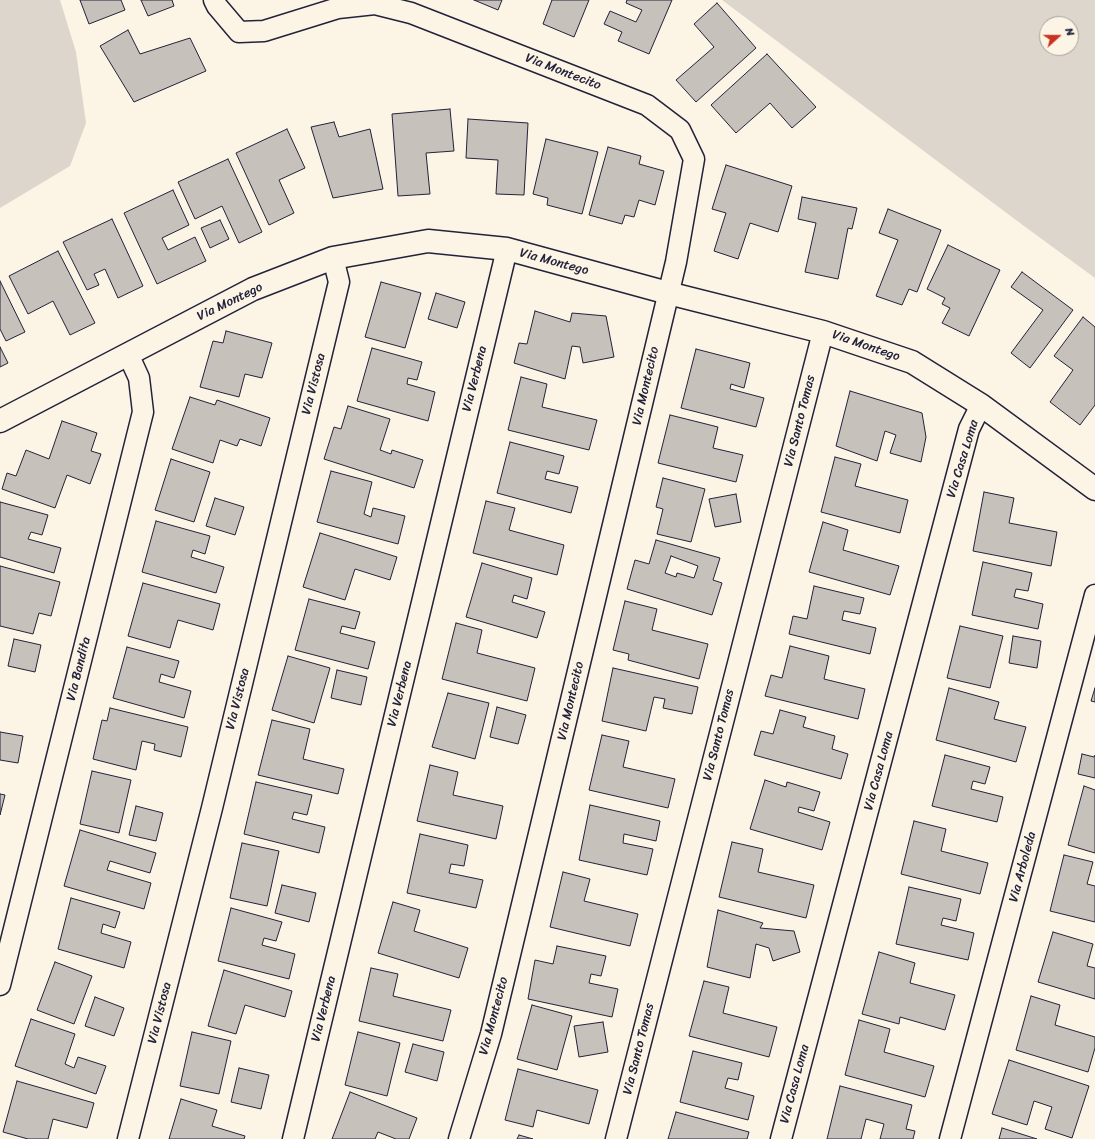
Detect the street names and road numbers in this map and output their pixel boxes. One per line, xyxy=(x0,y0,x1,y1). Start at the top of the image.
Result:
street label: Via Montecito xyxy=(523,50,603,94)
street label: Via Montego xyxy=(518,245,590,279)
street label: Via Montego xyxy=(195,279,265,325)
street label: Via Montego xyxy=(830,327,902,365)
street label: Via Verbena xyxy=(459,345,491,413)
street label: Via Montecito xyxy=(629,345,663,427)
street label: Via Vistosa xyxy=(299,352,329,416)
street label: Via Santo Tomas xyxy=(781,374,819,468)
street label: Via Casa Loma xyxy=(944,418,982,500)
street label: Via Bandita xyxy=(64,636,94,702)
street label: Via Verbena xyxy=(384,660,416,728)
street label: Via Montecito xyxy=(554,660,588,742)
street label: Via Vistosa xyxy=(223,667,253,731)
street label: Via Santo Tomas xyxy=(700,688,738,782)
street label: Via Casa Loma xyxy=(861,730,897,812)
street label: Via Arboleda xyxy=(1006,830,1040,904)
street label: Via Verbena xyxy=(308,975,340,1043)
street label: Via Montecito xyxy=(476,975,512,1057)
street label: Via Vistosa xyxy=(145,981,175,1045)
street label: Via Santo Tomas xyxy=(620,1002,658,1096)
street label: Via Casa Loma xyxy=(777,1043,813,1125)

